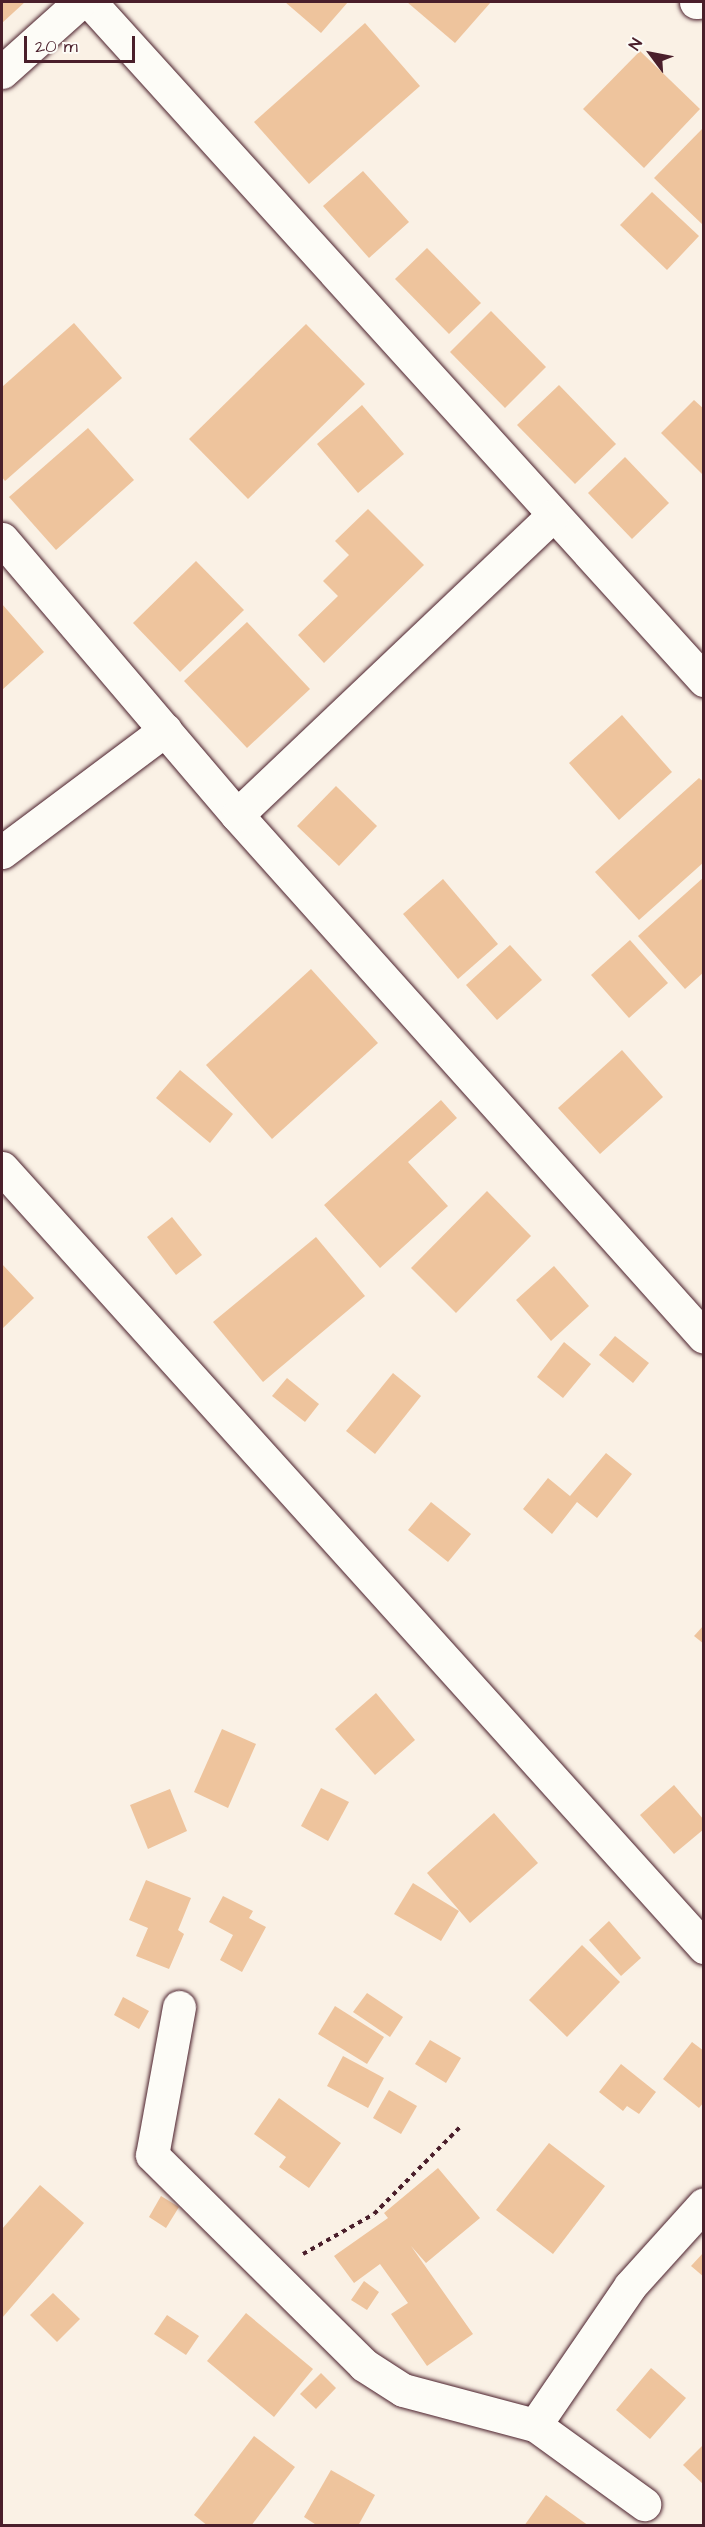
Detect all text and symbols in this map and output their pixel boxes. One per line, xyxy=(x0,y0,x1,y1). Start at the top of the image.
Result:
scale bar xyxy=(27,24,138,62)
north arrow xyxy=(621,24,681,84)
text: 20 m xyxy=(35,34,78,59)
text: N xyxy=(624,34,648,55)

